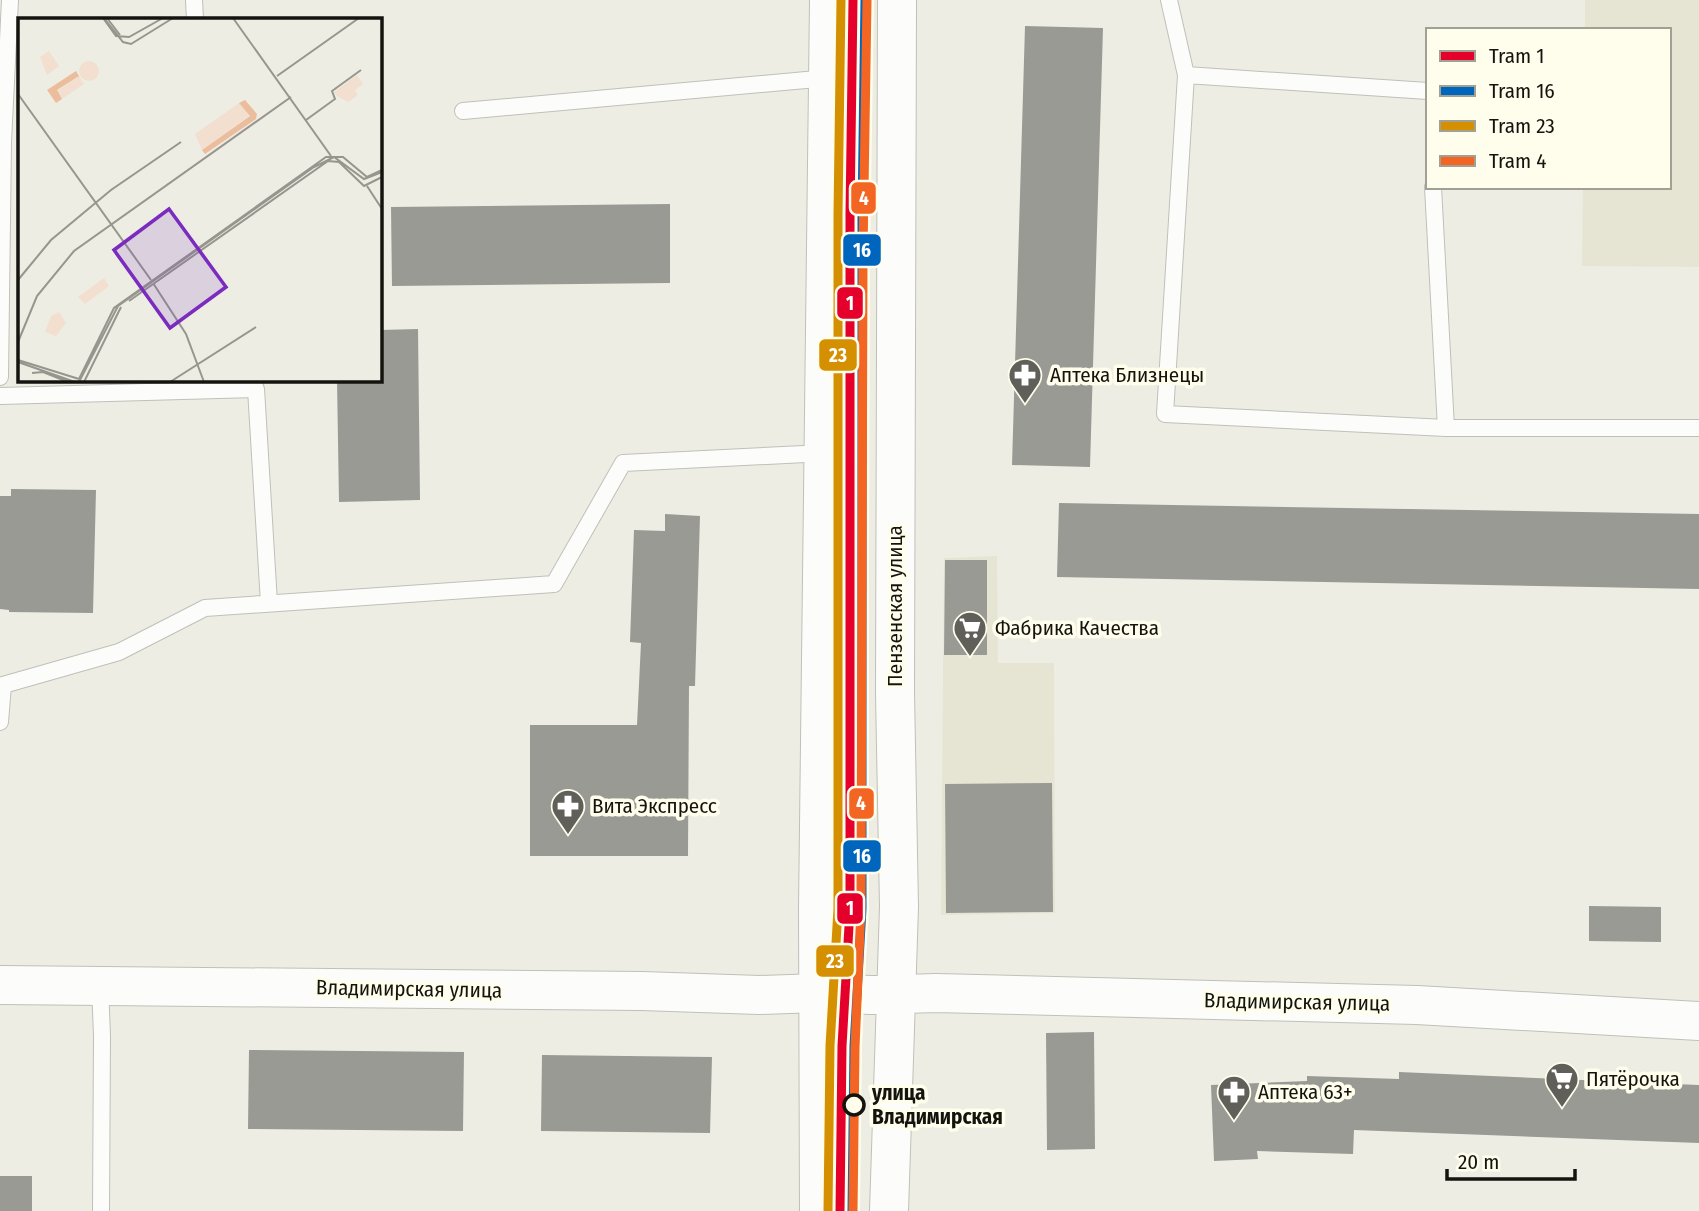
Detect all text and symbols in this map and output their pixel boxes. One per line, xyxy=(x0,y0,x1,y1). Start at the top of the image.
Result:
inset map xyxy=(18,18,382,382)
legend xyxy=(1426,28,1671,189)
text: Tram 1 xyxy=(1489,43,1544,69)
text: Tram 16 xyxy=(1489,78,1555,104)
text: Tram 23 xyxy=(1489,113,1555,139)
text: Tram 4 xyxy=(1489,148,1546,174)
line badge: 4 xyxy=(850,181,877,215)
text: 4 xyxy=(859,187,869,210)
line badge: 16 xyxy=(842,233,882,267)
text: 16 xyxy=(853,239,871,262)
line badge: 1 xyxy=(836,286,864,320)
text: 1 xyxy=(846,292,854,315)
line badge: 23 xyxy=(818,338,858,372)
text: 23 xyxy=(828,344,847,367)
pharmacy icon: Аптека Близнецы xyxy=(1006,356,1044,405)
place label: Аптека Близнецы xyxy=(1050,362,1204,388)
street label: Пензенская улица xyxy=(882,525,908,687)
supermarket icon: Фабрика Качества xyxy=(951,609,989,658)
place label: Фабрика Качества xyxy=(995,615,1159,641)
pharmacy icon: Вита Экспресс xyxy=(549,787,587,836)
line badge: 4 xyxy=(848,787,875,820)
text: 4 xyxy=(856,792,866,815)
place label: Вита Экспресс xyxy=(592,793,717,819)
line badge: 16 xyxy=(842,839,882,873)
text: 16 xyxy=(853,845,871,868)
line badge: 1 xyxy=(836,892,864,925)
text: 1 xyxy=(846,897,854,920)
line badge: 23 xyxy=(815,944,855,978)
text: 23 xyxy=(825,950,844,973)
street label: Владимирская улица xyxy=(316,974,502,1004)
street label: Владимирская улица xyxy=(1204,987,1390,1017)
supermarket icon: Пятёрочка xyxy=(1543,1060,1581,1109)
place label: Пятёрочка xyxy=(1586,1066,1680,1092)
pharmacy icon: Аптека 63+ xyxy=(1215,1073,1253,1122)
place label: Аптека 63+ xyxy=(1258,1079,1353,1105)
place label: улица Владимирская xyxy=(871,1080,1003,1130)
marker: улица Владимирская xyxy=(843,1094,865,1116)
scale bar xyxy=(1447,1138,1575,1182)
text: 20 m xyxy=(1458,1149,1499,1175)

